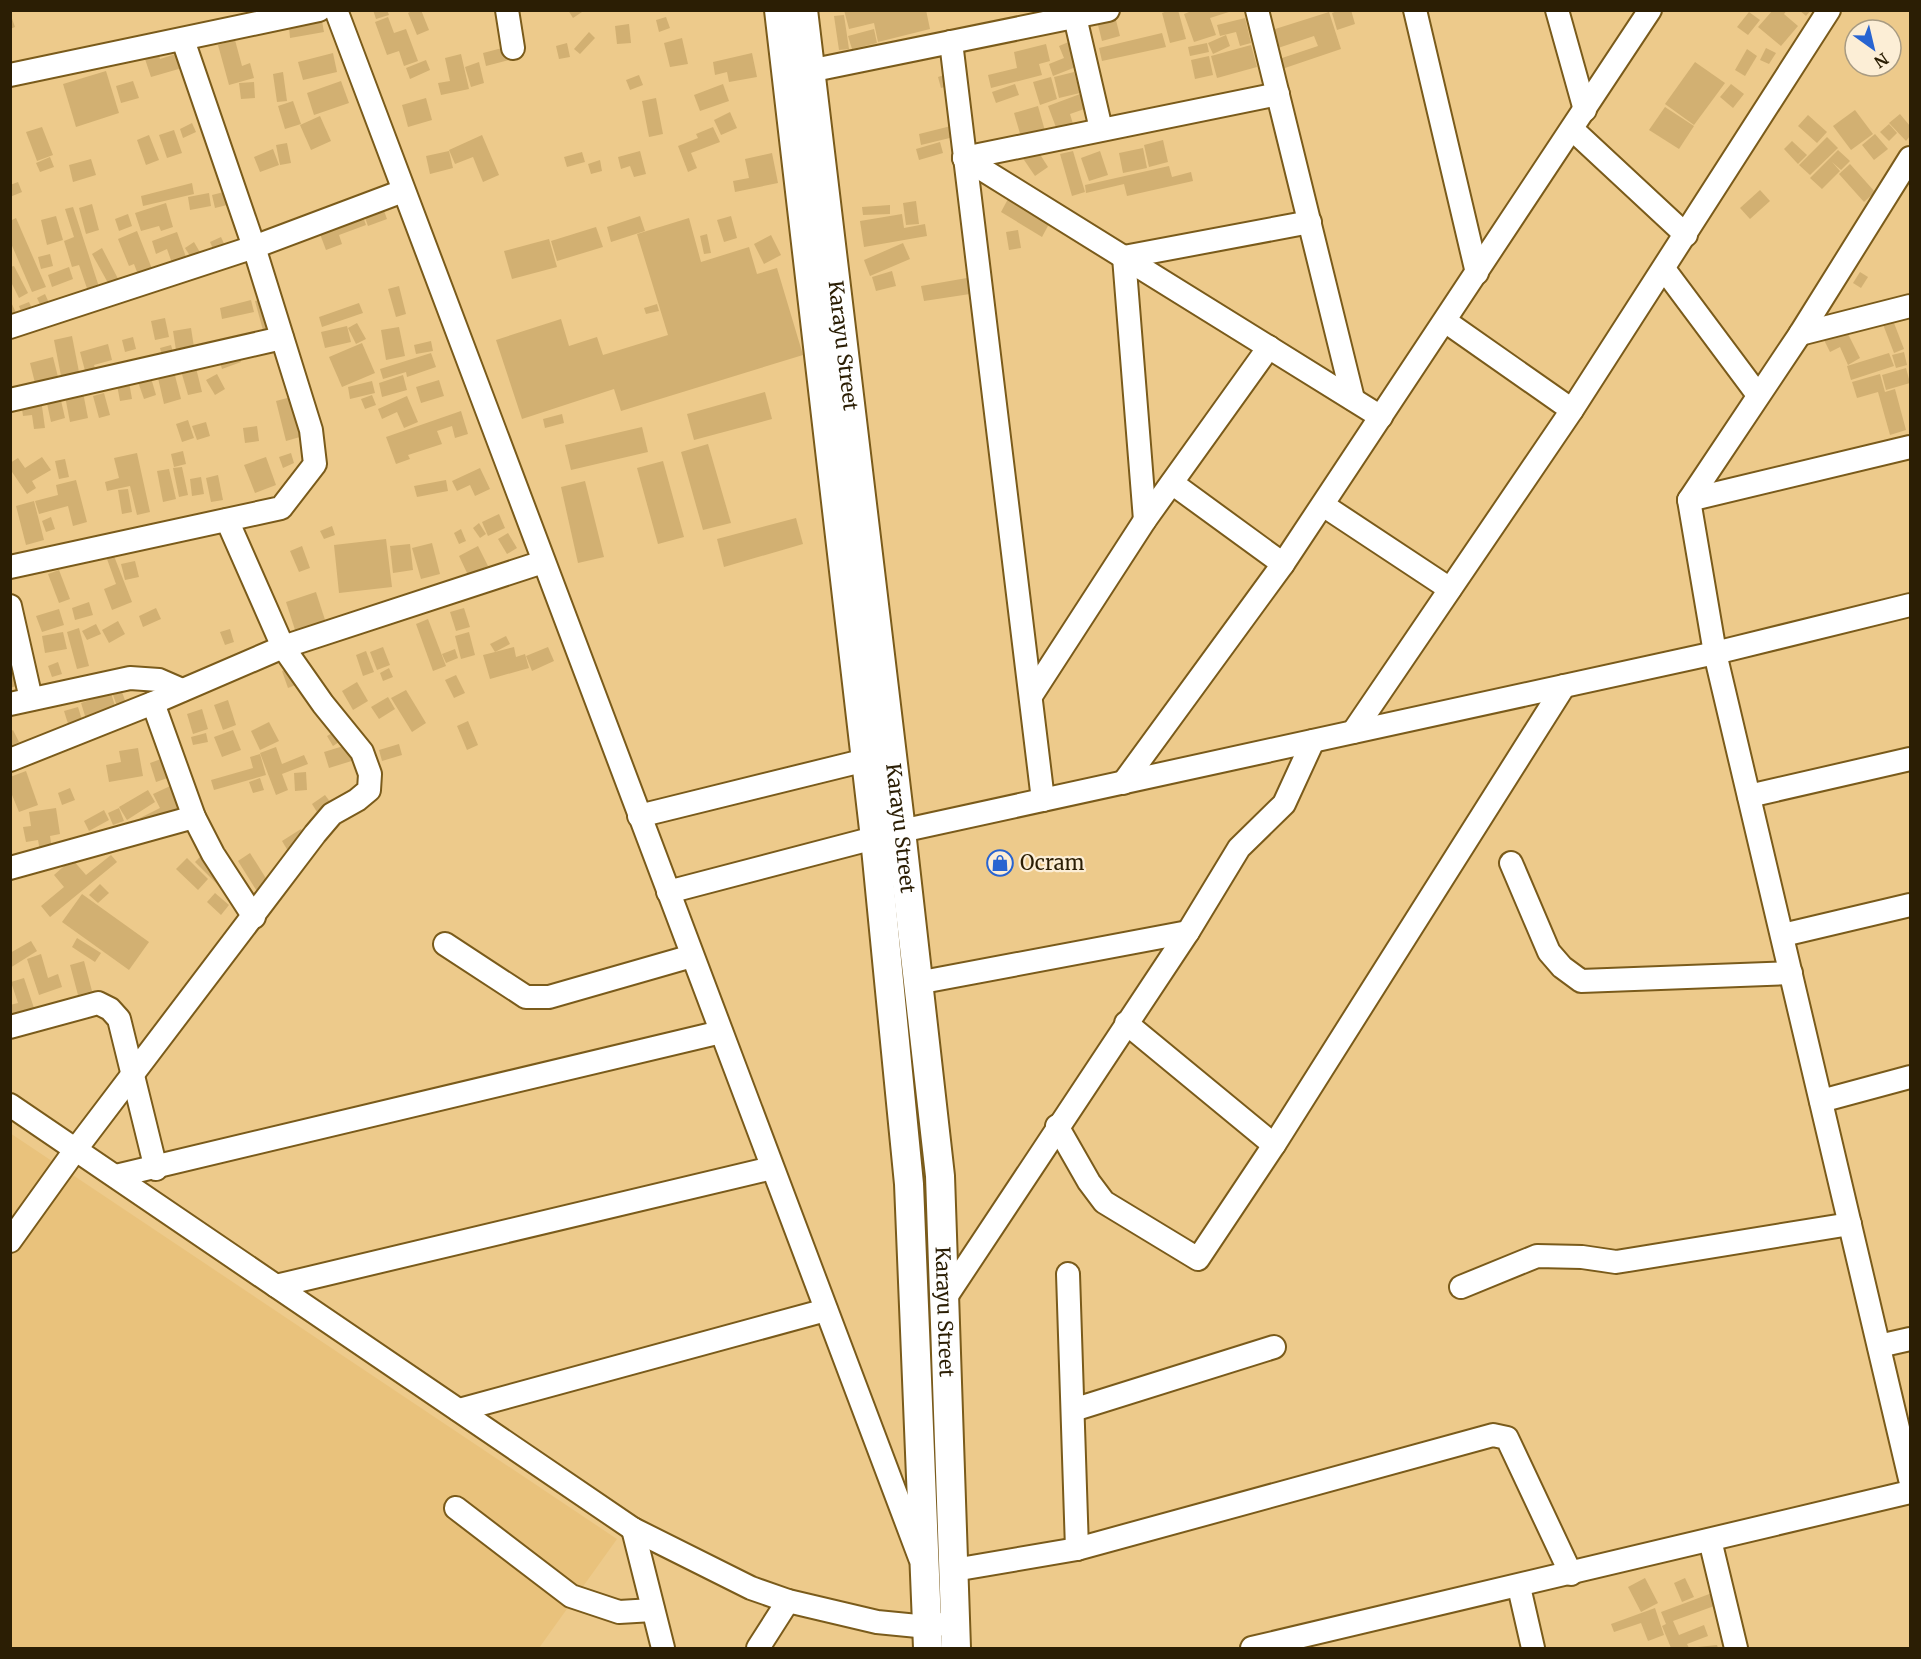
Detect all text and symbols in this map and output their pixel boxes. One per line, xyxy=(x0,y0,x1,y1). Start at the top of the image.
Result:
north arrow xyxy=(1843,18,1903,78)
text: N xyxy=(1870,49,1892,72)
street label: Karayu Street xyxy=(823,279,864,412)
street label: Karayu Street xyxy=(881,762,921,895)
shop icon: Ocram xyxy=(985,848,1015,878)
place label: Ocram xyxy=(1020,850,1084,875)
street label: Karayu Street xyxy=(930,1246,960,1378)

